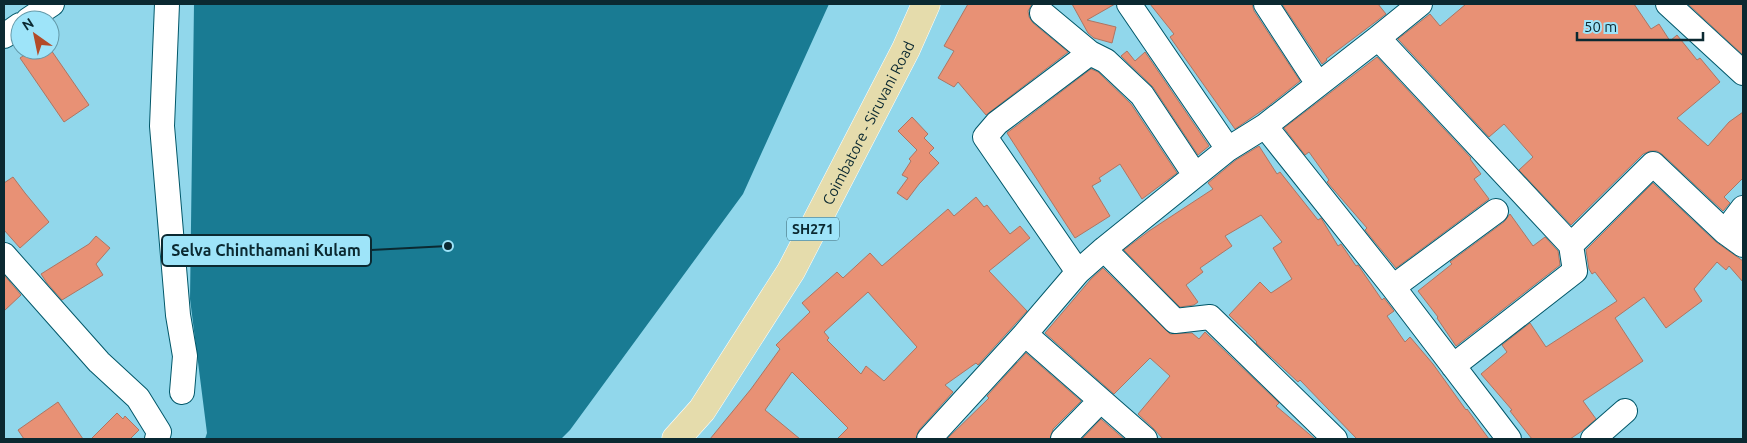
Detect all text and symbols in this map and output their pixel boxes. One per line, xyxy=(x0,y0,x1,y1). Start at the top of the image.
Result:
north arrow xyxy=(10,10,60,60)
scale bar xyxy=(1577,10,1703,42)
text: N xyxy=(19,15,37,34)
text: 50 m xyxy=(1584,18,1617,35)
street label: Coimbatore - Siruvani Road xyxy=(818,38,917,207)
road number: SH271 xyxy=(787,218,839,240)
callout: Selva Chinthamani Kulam xyxy=(162,235,371,266)
text: Selva Chinthamani Kulam xyxy=(171,241,361,259)

